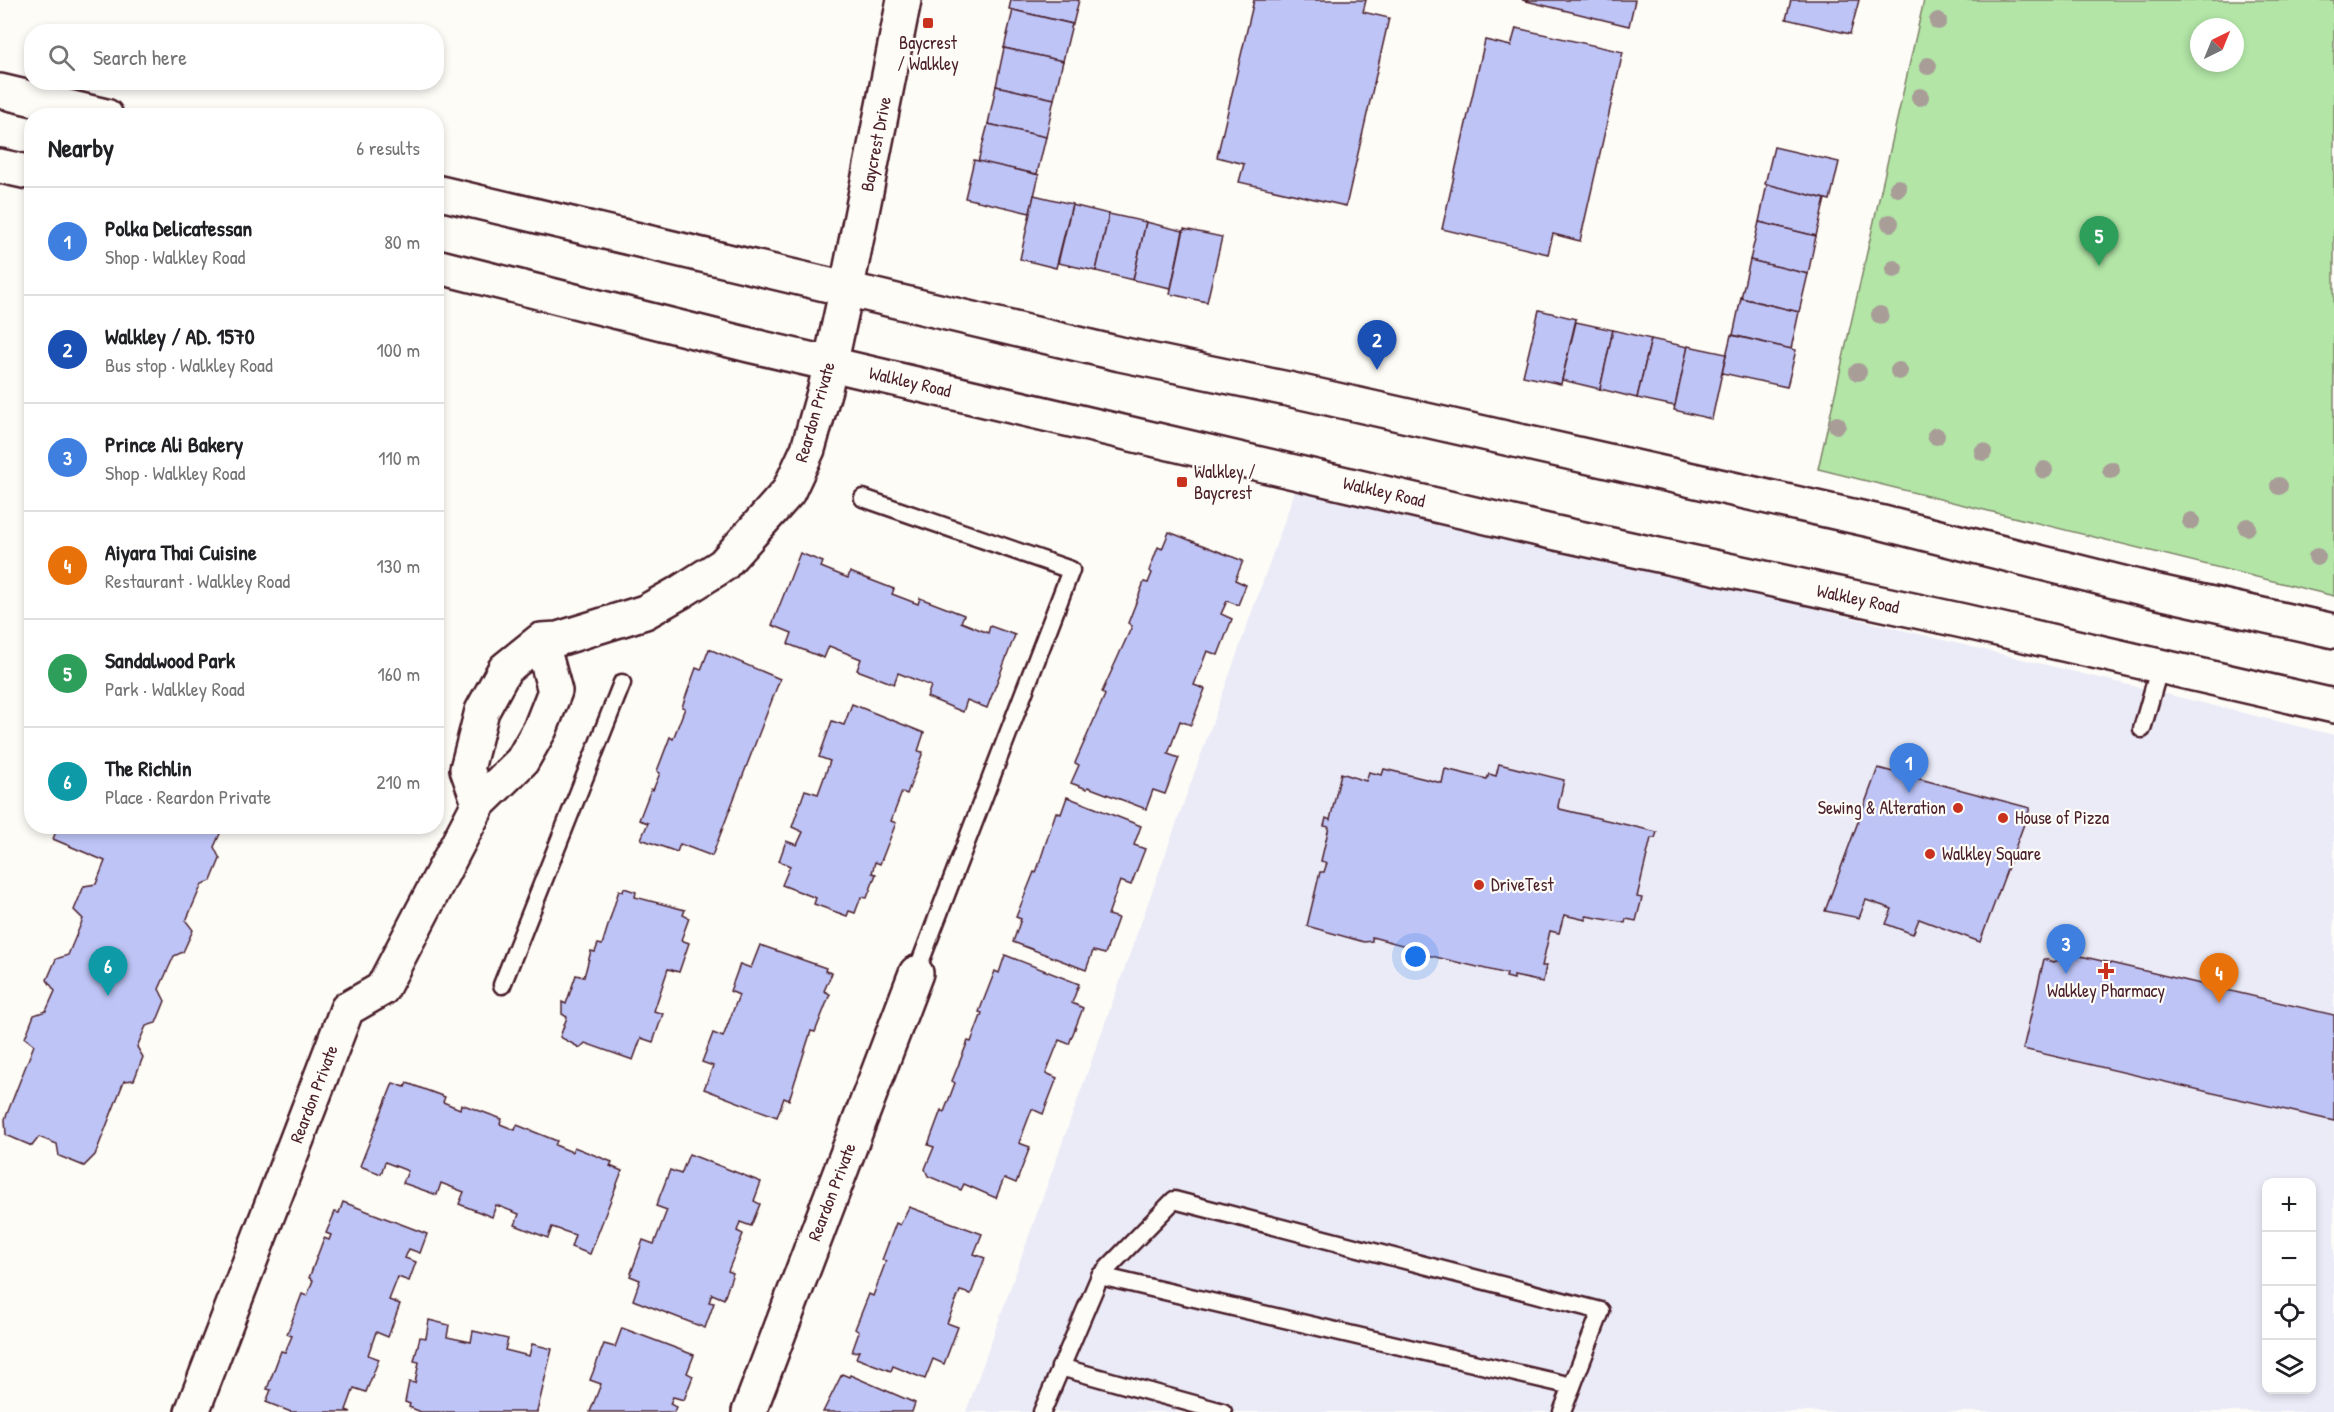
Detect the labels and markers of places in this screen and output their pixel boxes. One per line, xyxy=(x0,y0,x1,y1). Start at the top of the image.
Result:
marker: Baycrest / Walkley xyxy=(921,16,935,30)
place label: Baycrest / Walkley xyxy=(897,30,959,76)
pin: 5 xyxy=(2080,216,2118,266)
pin: 2 xyxy=(1358,320,1396,370)
place label: Walkley / Baycrest xyxy=(1194,459,1256,505)
marker: Walkley / Baycrest xyxy=(1175,475,1189,489)
pin: 1 xyxy=(1890,744,1928,793)
place label: Sewing & Alteration xyxy=(1818,795,1946,820)
marker: Sewing & Alteration xyxy=(1951,801,1965,815)
place label: House of Pizza xyxy=(2015,805,2109,830)
marker: House of Pizza xyxy=(1996,811,2010,825)
place label: Walkley Square xyxy=(1942,841,2041,866)
marker: Walkley Square xyxy=(1923,847,1937,861)
place label: DriveTest xyxy=(1491,872,1554,897)
marker: DriveTest xyxy=(1472,878,1486,892)
pin: 3 xyxy=(2046,924,2086,974)
pin: 6 xyxy=(88,946,128,996)
pin: 4 xyxy=(2200,954,2238,1003)
marker: Walkley Pharmacy xyxy=(2099,964,2113,978)
place label: Walkley Pharmacy xyxy=(2047,978,2165,1003)

